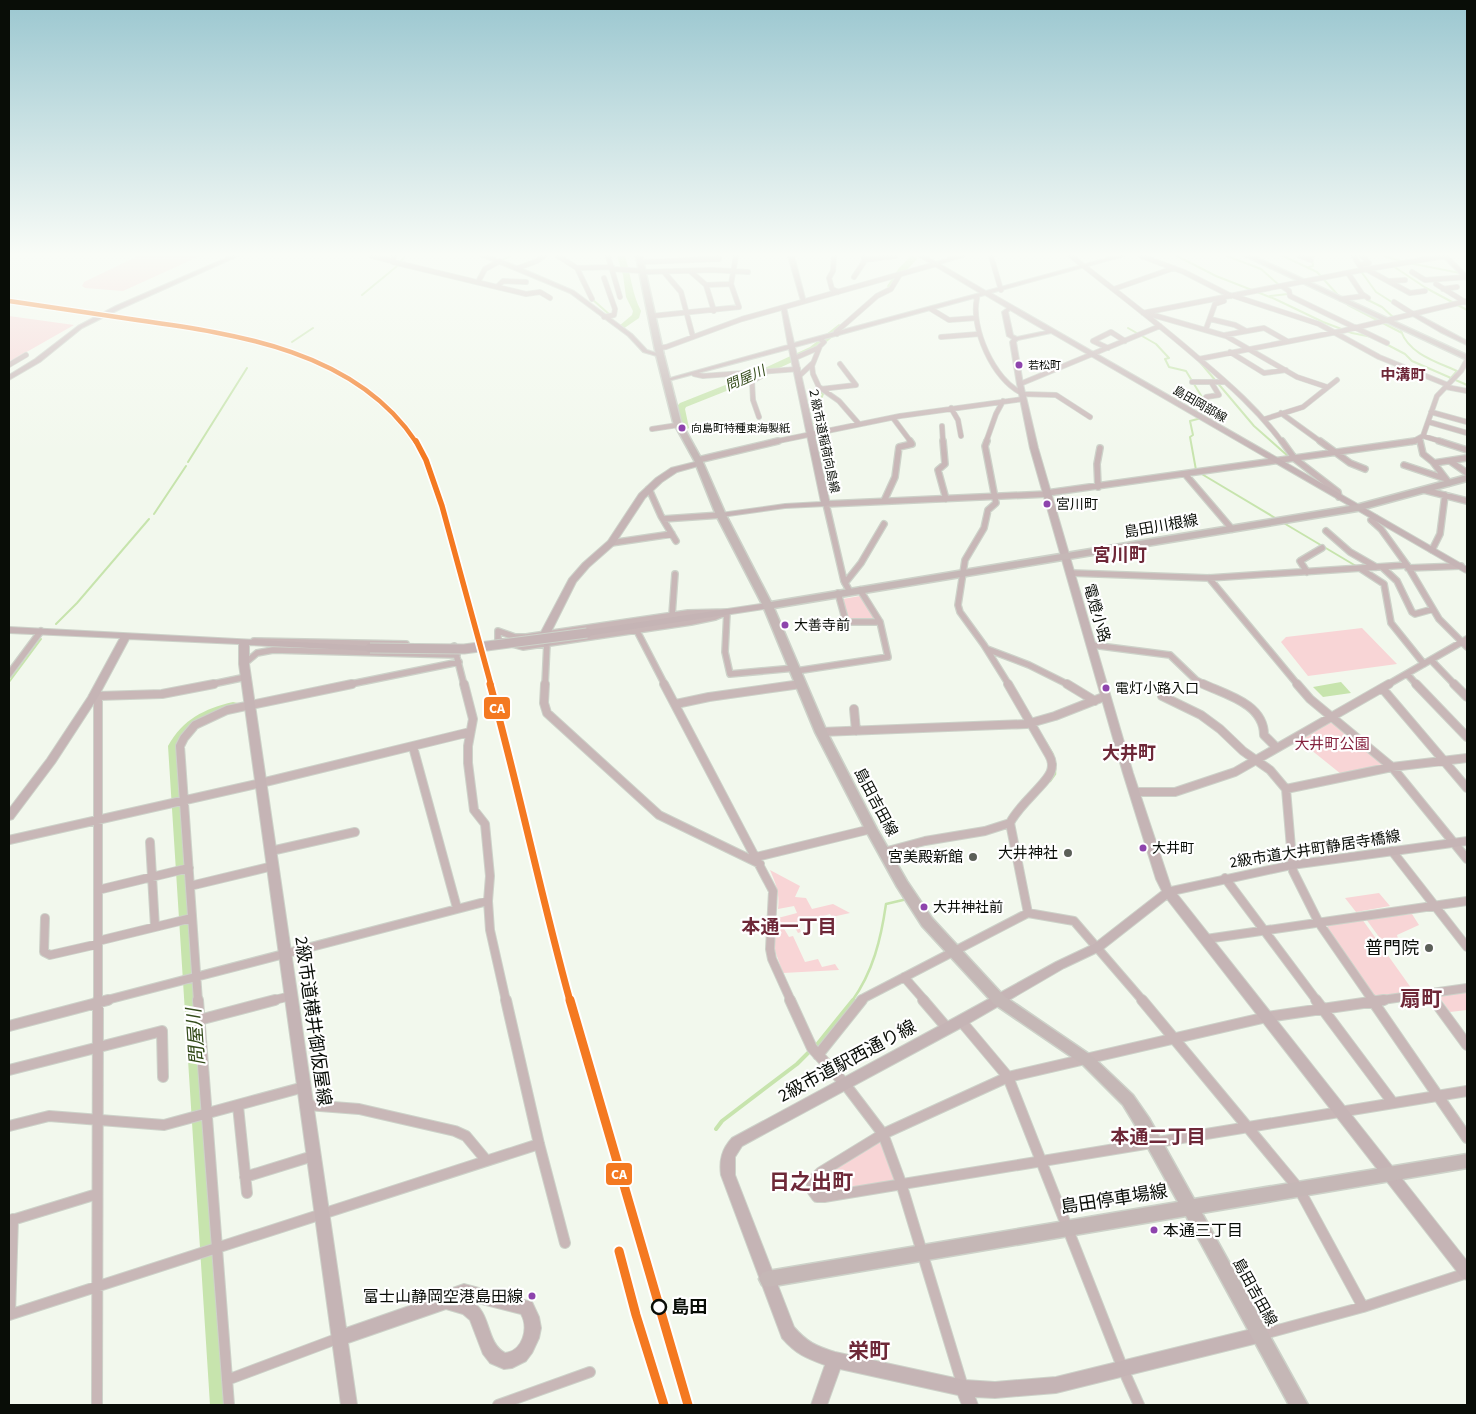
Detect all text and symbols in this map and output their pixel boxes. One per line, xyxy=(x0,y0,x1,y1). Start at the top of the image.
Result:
place label: 若松町 xyxy=(1028,358,1061,373)
water label: 問屋川 xyxy=(722,360,770,397)
marker: 若松町 xyxy=(1014,360,1024,370)
district label: 中溝町 xyxy=(1380,365,1426,386)
street label: 島田岡部線 xyxy=(1170,382,1230,427)
street label: ２級市道稲荷向島線 xyxy=(804,386,843,495)
place label: 向島町特種東海製紙 xyxy=(691,421,790,436)
marker: 向島町特種東海製紙 xyxy=(677,423,687,433)
place label: 宮川町 xyxy=(1056,495,1098,515)
marker: 宮川町 xyxy=(1042,499,1052,509)
street label: 島田川根線 xyxy=(1122,510,1200,543)
district label: 宮川町 xyxy=(1093,543,1147,568)
street label: 電燈小路 xyxy=(1078,581,1115,645)
place label: 大善寺前 xyxy=(794,616,850,636)
marker: 大善寺前 xyxy=(780,620,790,630)
place label: 電灯小路入口 xyxy=(1115,679,1199,699)
marker: 電灯小路入口 xyxy=(1101,683,1111,693)
line badge: CA xyxy=(483,696,511,720)
text: CA xyxy=(489,699,506,719)
park label: 大井町公園 xyxy=(1294,734,1370,755)
district label: 大井町 xyxy=(1102,741,1156,766)
street label: 島田吉田線 xyxy=(849,764,902,840)
street label: 2級市道大井町静居寺橋線 xyxy=(1228,826,1402,873)
place label: 大井町 xyxy=(1152,839,1194,859)
place label: 大井神社 xyxy=(998,843,1058,864)
marker: 大井町 xyxy=(1138,843,1148,853)
place label: 宮美殿新館 xyxy=(888,847,963,868)
marker: 大井神社 xyxy=(1062,847,1074,859)
marker: 宮美殿新館 xyxy=(967,851,979,863)
place label: 大井神社前 xyxy=(933,898,1003,918)
marker: 大井神社前 xyxy=(919,902,929,912)
district label: 本通一丁目 xyxy=(741,914,837,941)
street label: 2級市道横井御仮屋線 xyxy=(288,935,337,1107)
place label: 普門院 xyxy=(1365,936,1419,961)
marker: 普門院 xyxy=(1423,942,1435,954)
district label: 扇町 xyxy=(1400,984,1442,1014)
water label: 問屋川 xyxy=(181,1006,212,1066)
street label: 2級市道駅西通り線 xyxy=(774,1015,921,1108)
district label: 本通二丁目 xyxy=(1110,1124,1206,1151)
line badge: CA xyxy=(605,1162,633,1186)
text: CA xyxy=(611,1165,628,1185)
district label: 日之出町 xyxy=(769,1167,853,1197)
street label: 島田停車場線 xyxy=(1059,1179,1169,1220)
place label: 本通三丁目 xyxy=(1163,1220,1243,1242)
marker: 本通三丁目 xyxy=(1149,1225,1159,1235)
street label: 島田吉田線 xyxy=(1227,1254,1282,1330)
place label: 富士山静岡空港島田線 xyxy=(363,1286,523,1308)
marker: 富士山静岡空港島田線 xyxy=(527,1291,537,1301)
place label: 島田 xyxy=(671,1295,707,1320)
marker: 島田 xyxy=(651,1299,667,1315)
district label: 栄町 xyxy=(848,1336,890,1366)

